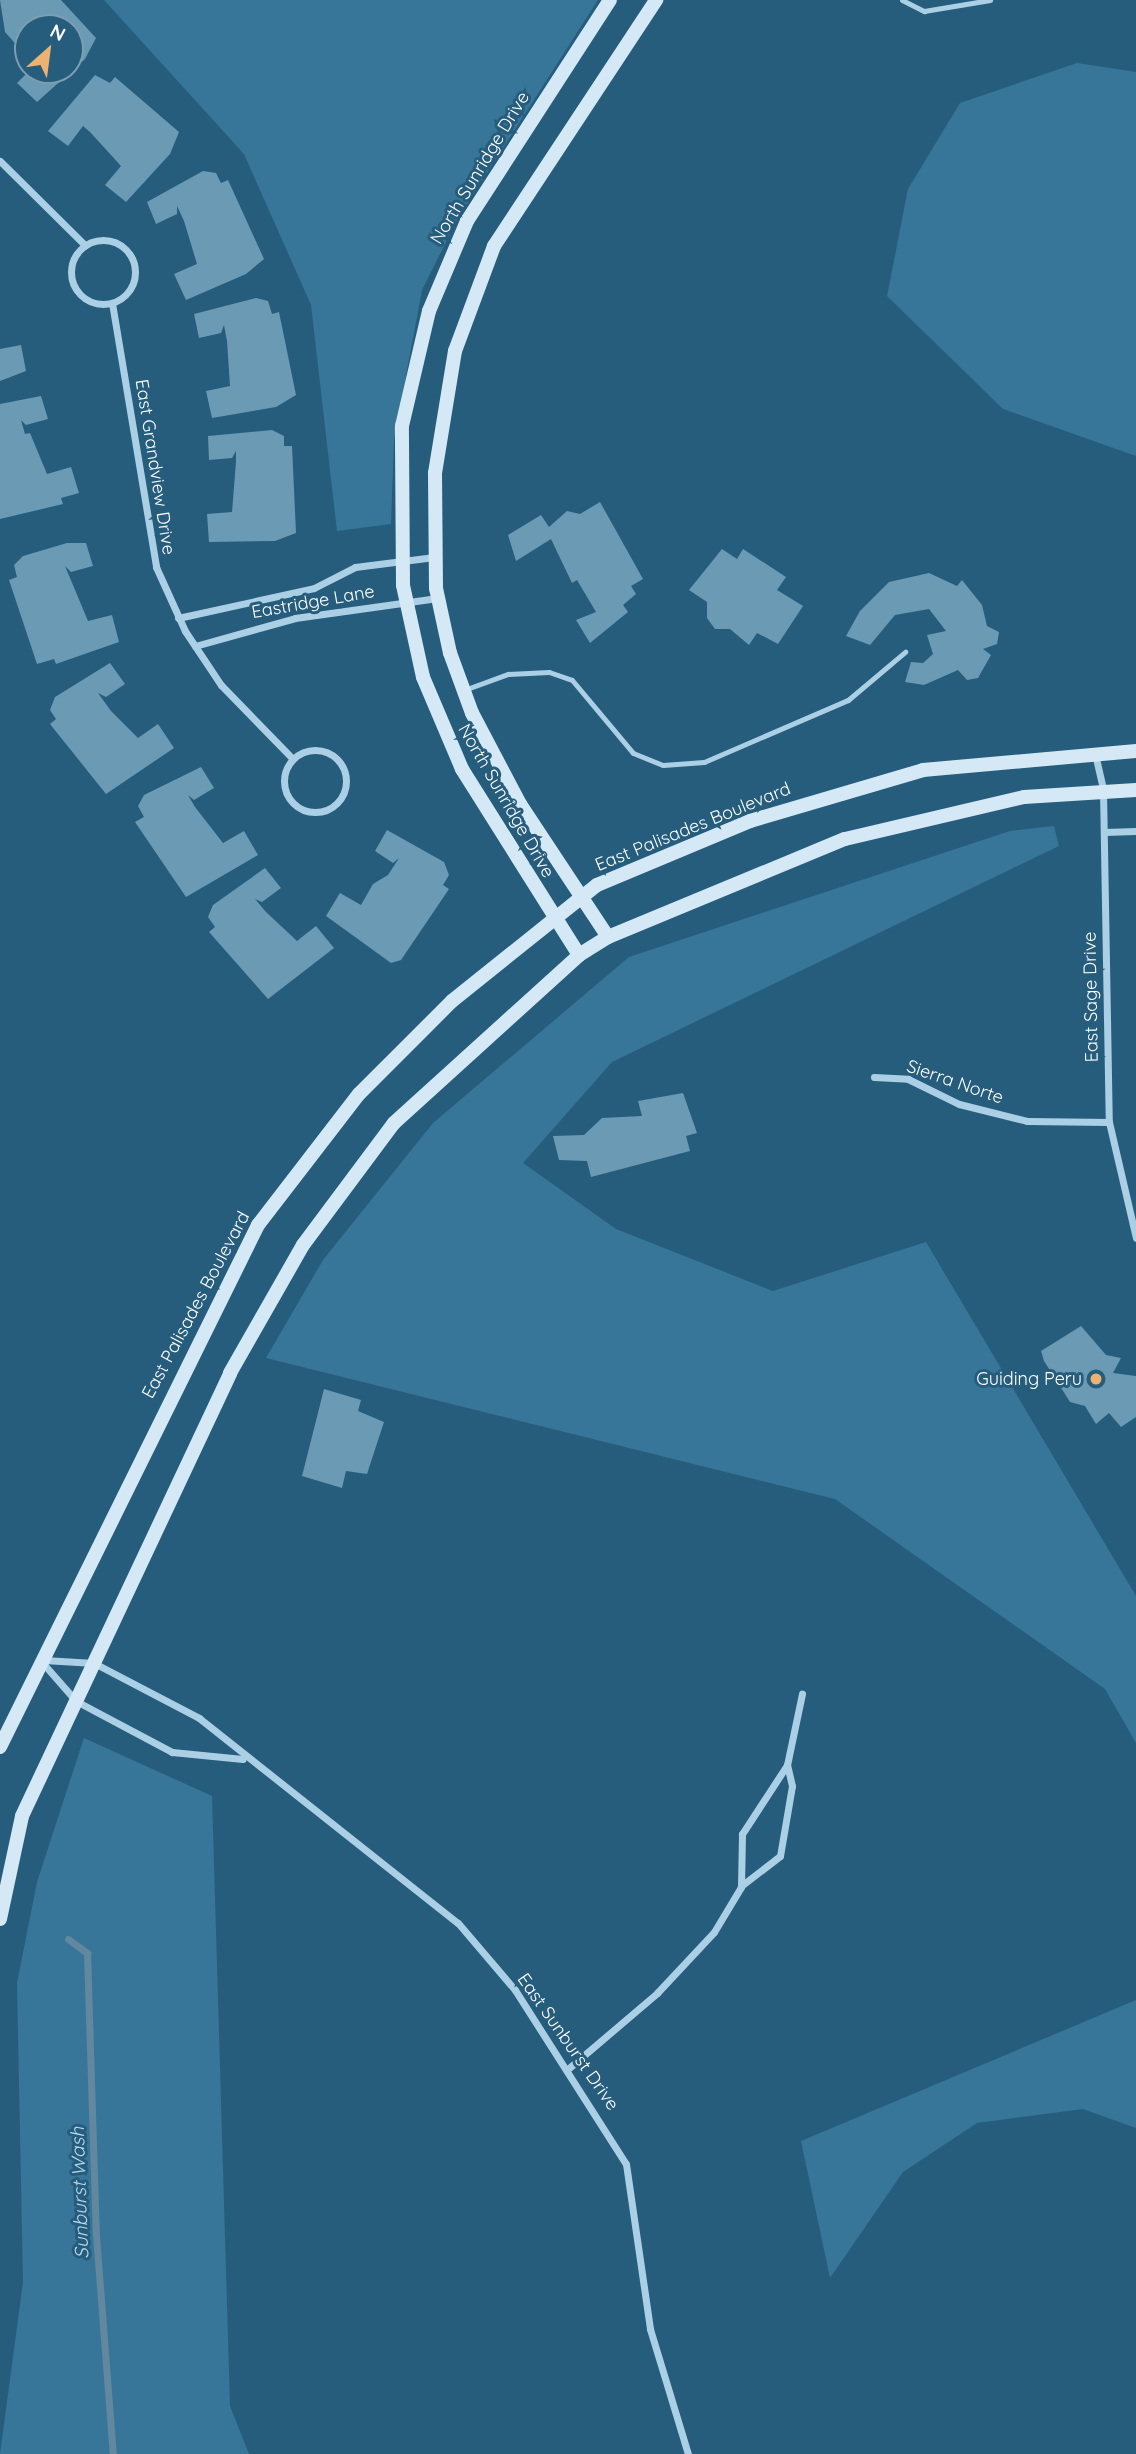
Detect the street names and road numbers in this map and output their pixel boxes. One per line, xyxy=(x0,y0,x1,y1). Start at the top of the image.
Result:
street label: North Sunridge Drive xyxy=(426,88,534,248)
street label: East Grandview Drive xyxy=(130,378,180,556)
street label: Eastridge Lane xyxy=(250,581,376,623)
street label: North Sunridge Drive xyxy=(453,720,559,882)
street label: East Palisades Boulevard xyxy=(592,778,794,876)
street label: East Sage Drive xyxy=(1079,931,1103,1063)
street label: Sierra Norte xyxy=(904,1055,1006,1109)
street label: East Palisades Boulevard xyxy=(137,1208,255,1402)
street label: East Sunburst Drive xyxy=(513,1969,623,2115)

